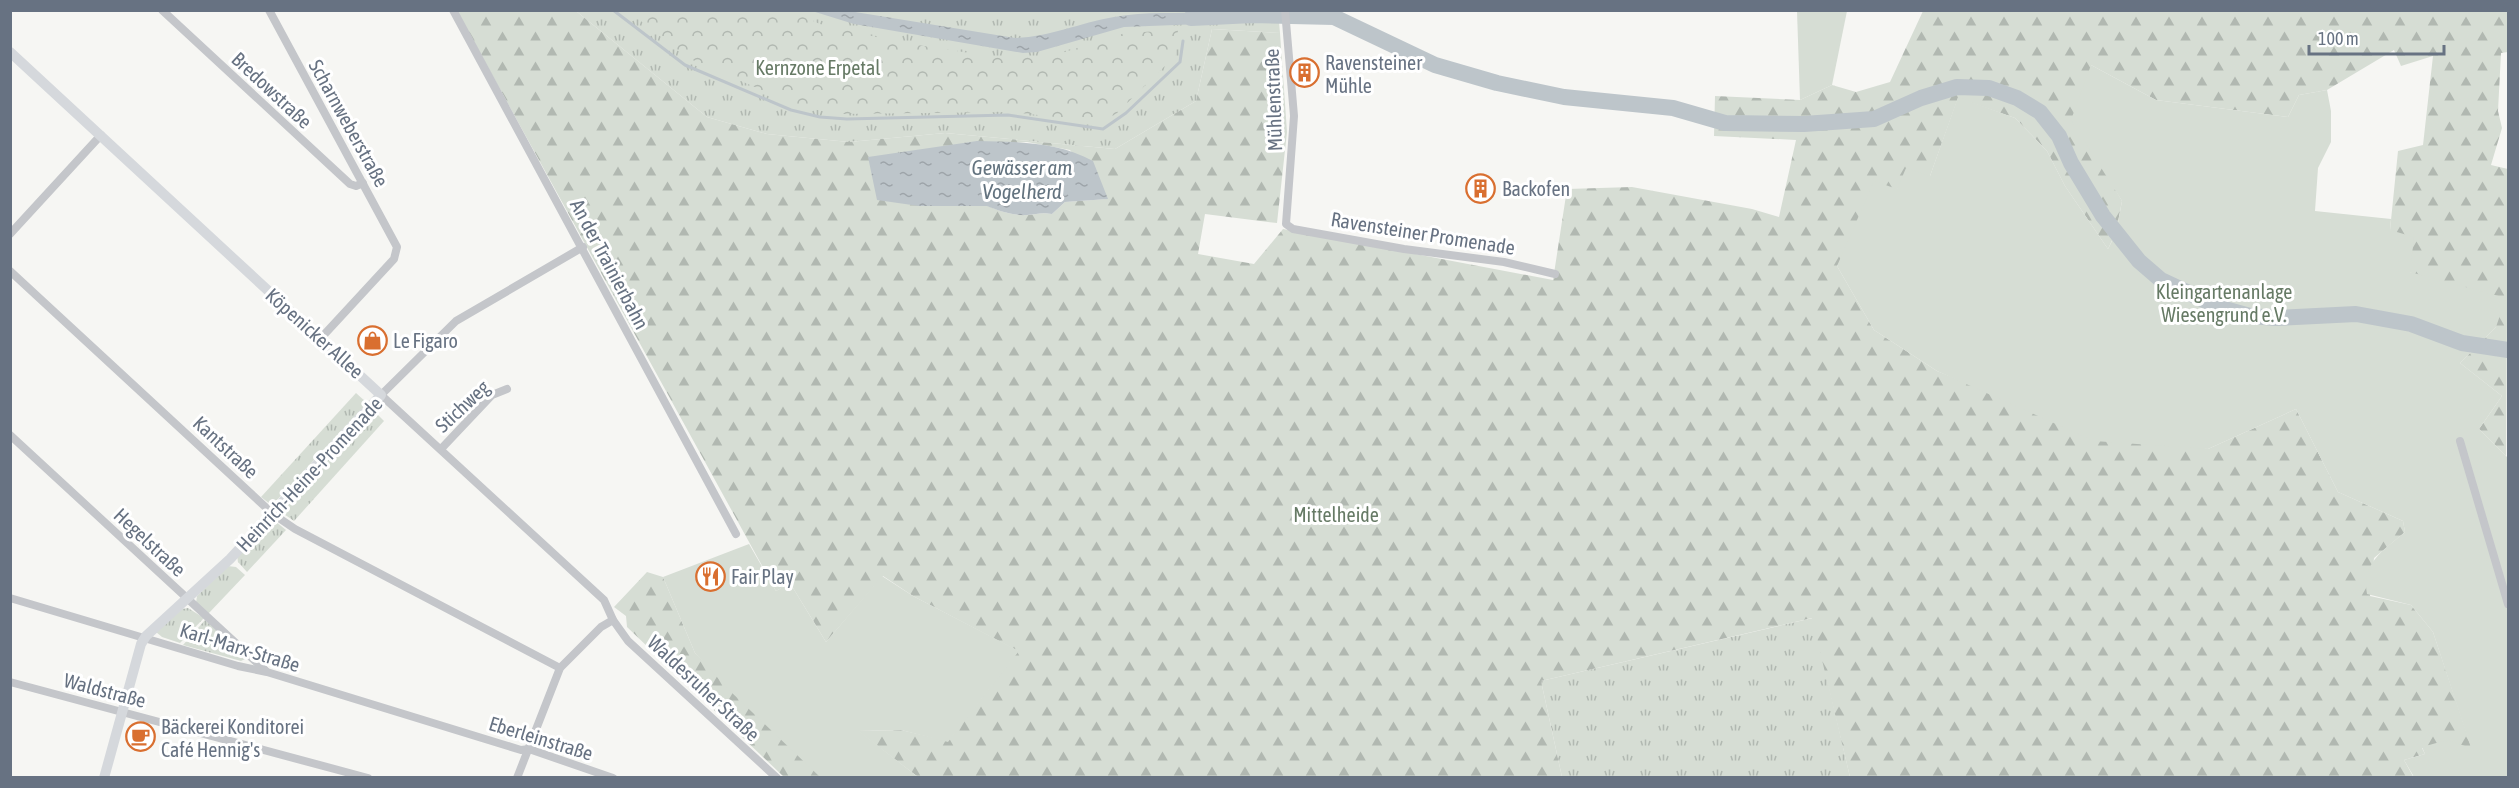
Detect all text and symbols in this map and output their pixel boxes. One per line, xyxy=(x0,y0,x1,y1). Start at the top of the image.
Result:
scale bar xyxy=(2309,18,2444,56)
text: 100 m xyxy=(2318,28,2359,49)
street label: Bredowstraße xyxy=(227,47,317,133)
street label: Mühlenstraße xyxy=(1260,48,1286,152)
place label: Ravensteiner Mühle xyxy=(1325,51,1423,97)
street label: Scharnweberstraße xyxy=(305,55,393,191)
park label: Kernzone Erpetal xyxy=(755,56,881,79)
building icon: Ravensteiner Mühle xyxy=(1288,57,1320,89)
water label: Gewässer am Vogelherd xyxy=(972,155,1072,203)
building icon: Backofen xyxy=(1465,172,1497,204)
place label: Backofen xyxy=(1502,177,1570,200)
street label: An der Trainierbahn xyxy=(566,195,654,333)
street label: Ravensteiner Promenade xyxy=(1329,207,1517,259)
park label: Kleingartenanlage Wiesengrund e.V. xyxy=(2156,280,2292,326)
street label: Köpenicker Allee xyxy=(261,283,369,383)
shop icon: Le Figaro xyxy=(356,324,388,356)
place label: Le Figaro xyxy=(393,329,458,352)
street label: Stichweg xyxy=(430,375,494,437)
street label: Heinrich-Heine-Promenade xyxy=(231,392,387,556)
street label: Kantstraße xyxy=(189,411,263,483)
street label: Hegelstraße xyxy=(109,503,191,581)
park label: Mittelheide xyxy=(1293,503,1379,526)
restaurant icon: Fair Play xyxy=(694,560,726,592)
place label: Fair Play xyxy=(731,565,794,588)
street label: Karl-Marx-Straße xyxy=(177,618,303,676)
street label: Waldesruher Straße xyxy=(643,630,765,746)
street label: Waldstraße xyxy=(62,668,148,712)
street label: Eberleinstraße xyxy=(486,711,596,765)
place label: Bäckerei Konditorei Café Hennig's xyxy=(161,715,304,761)
cafe icon: Bäckerei Konditorei Café Hennig's xyxy=(124,721,156,753)

